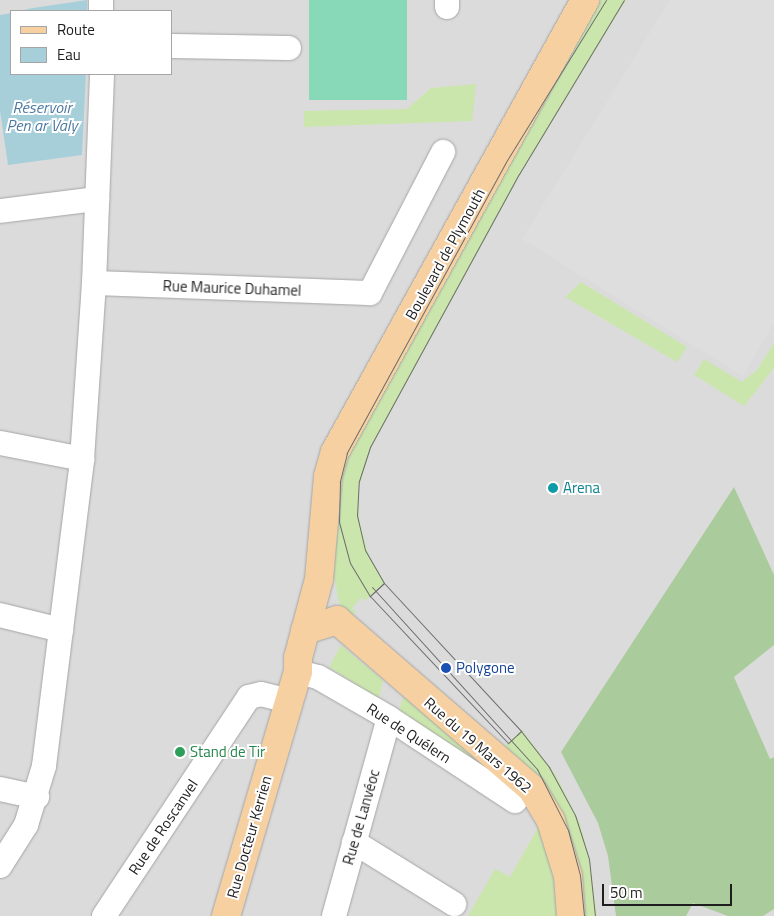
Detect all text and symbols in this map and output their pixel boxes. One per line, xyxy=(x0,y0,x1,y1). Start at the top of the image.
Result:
legend xyxy=(10,10,172,75)
text: Route xyxy=(57,18,95,41)
text: Eau xyxy=(57,43,81,66)
water label: Réservoir Pen ar Valy xyxy=(6,97,78,135)
street label: Boulevard de Plymouth xyxy=(401,185,489,323)
street label: Rue Maurice Duhamel xyxy=(162,277,302,299)
place label: Arena xyxy=(563,479,600,497)
marker: Arena xyxy=(547,482,559,494)
place label: Polygone xyxy=(456,659,515,677)
marker: Polygone xyxy=(440,662,452,674)
street label: Rue du 19 Mars 1962 xyxy=(421,693,535,797)
street label: Rue de Quélern xyxy=(364,699,454,767)
place label: Stand de Tir xyxy=(190,743,265,761)
marker: Stand de Tir xyxy=(174,746,186,758)
street label: Rue de Lanvéoc xyxy=(339,767,383,867)
street label: Rue Docteur Kerrien xyxy=(223,774,275,900)
street label: Rue de Roscanvel xyxy=(125,776,201,878)
scale bar xyxy=(604,874,734,906)
text: 50 m xyxy=(610,881,643,904)

